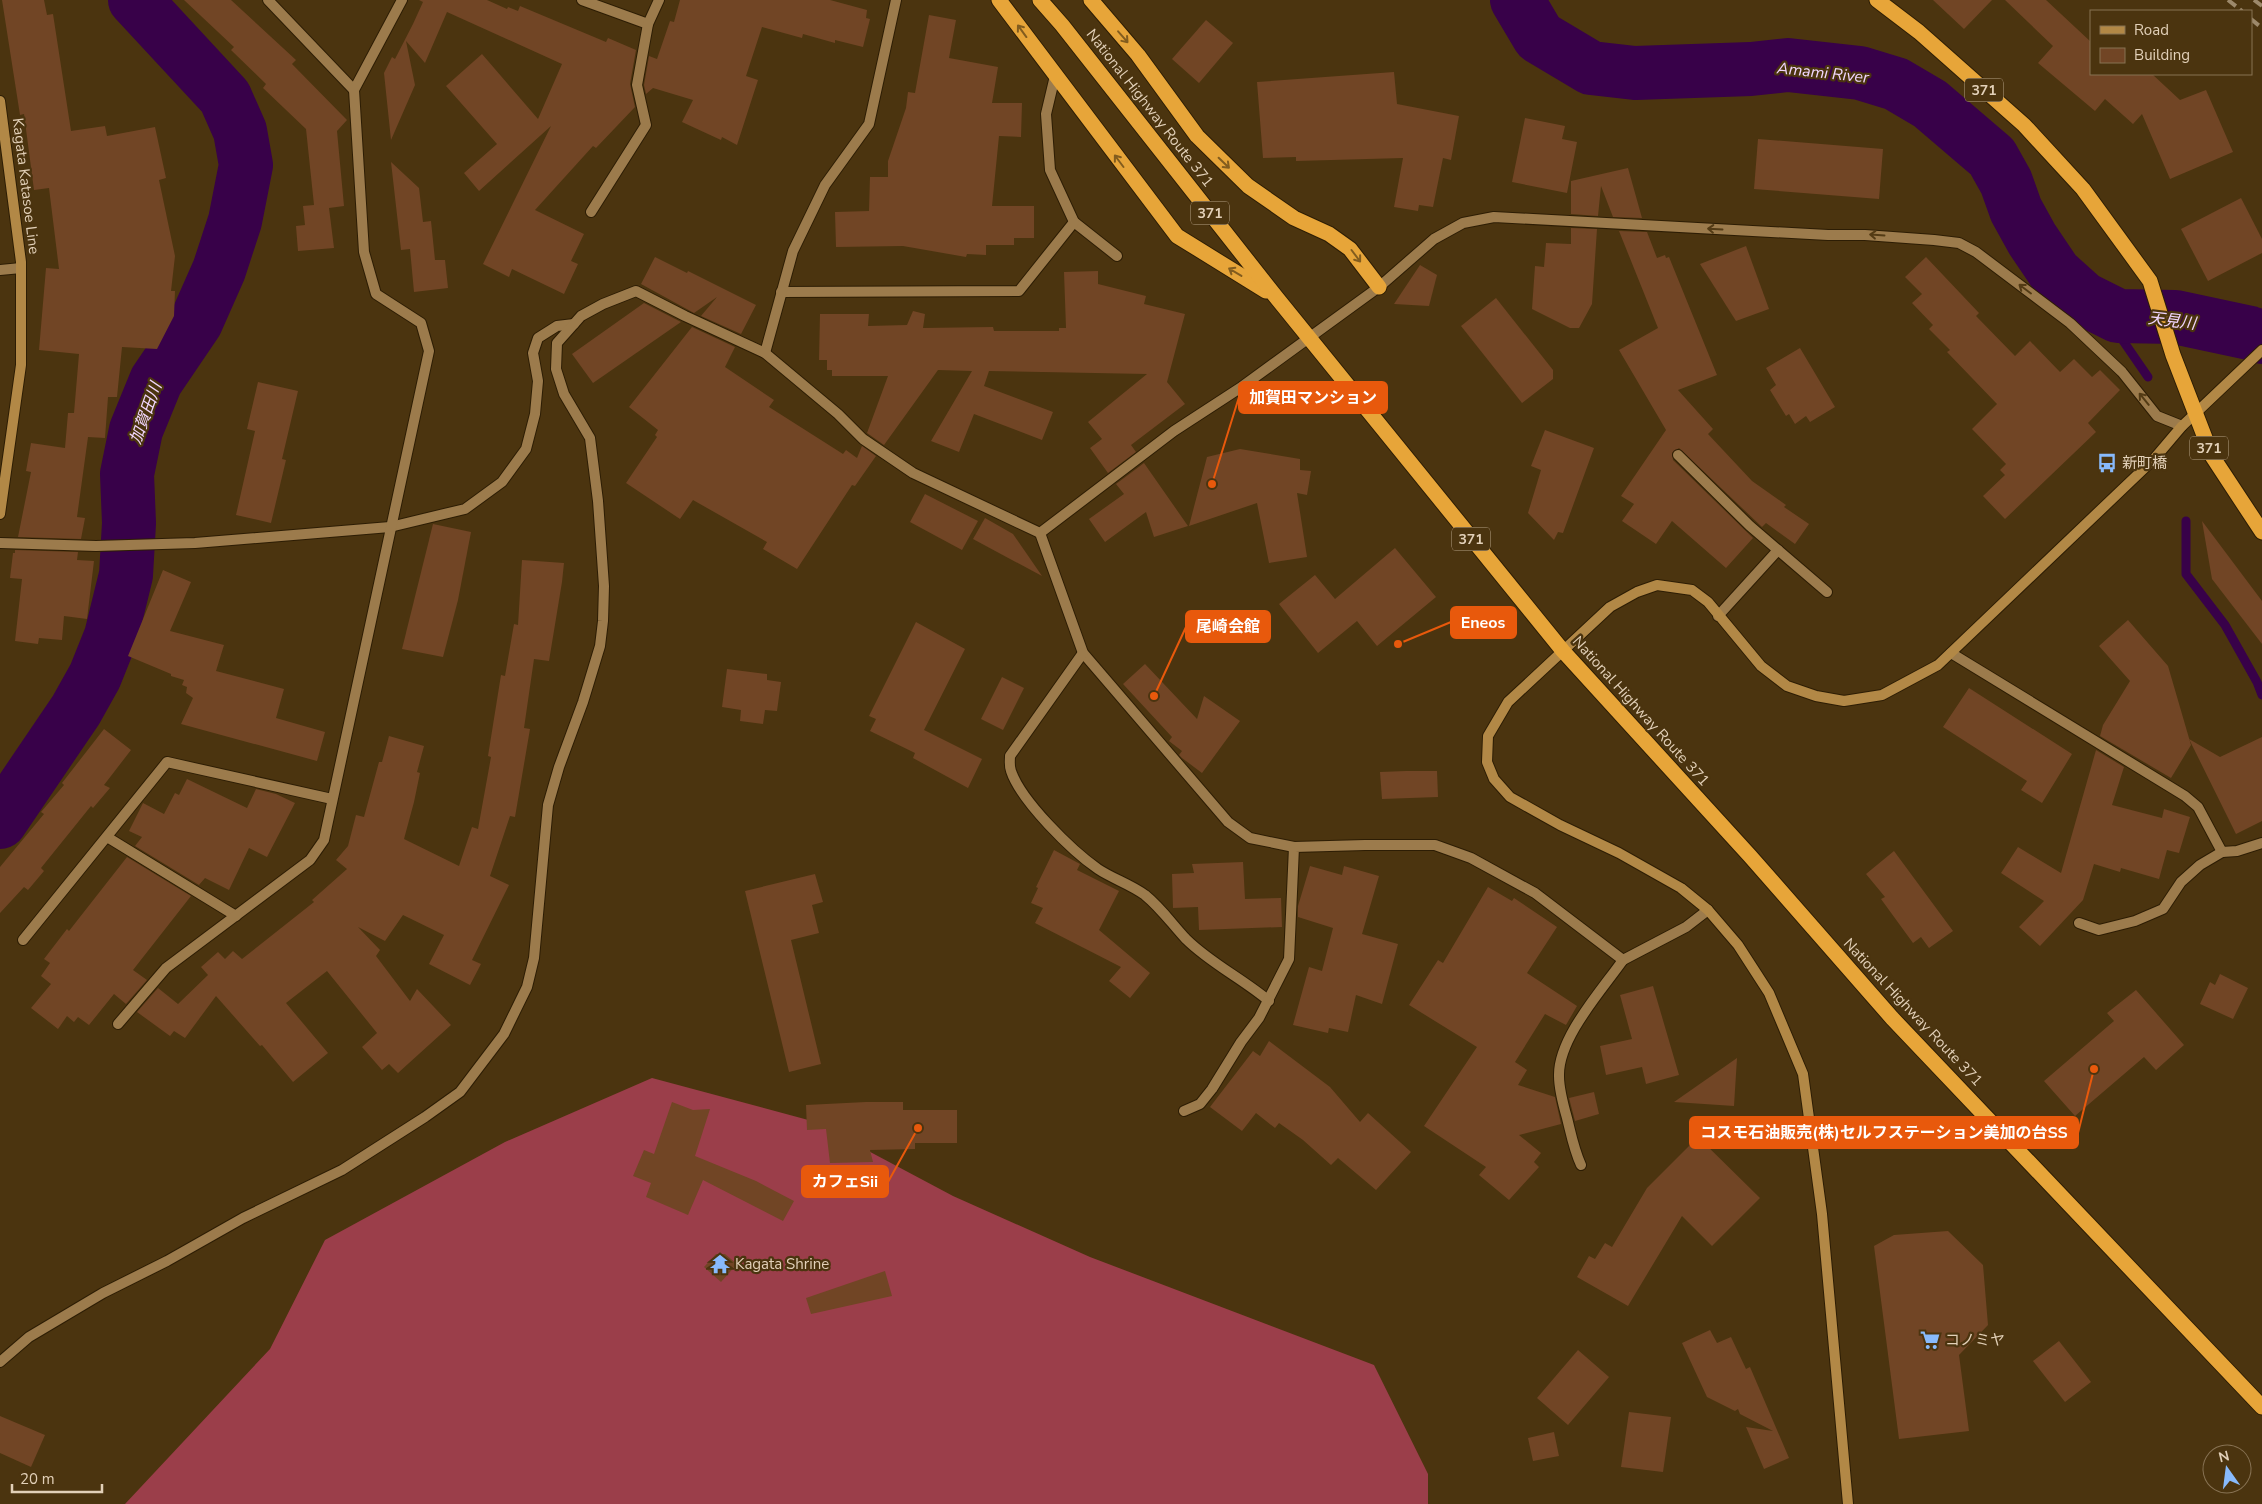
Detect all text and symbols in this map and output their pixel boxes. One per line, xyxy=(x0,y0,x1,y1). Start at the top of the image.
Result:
legend xyxy=(2090,10,2252,75)
text: Road xyxy=(2134,20,2169,40)
one-way arrow xyxy=(1017,24,1027,38)
street label: National Highway Route 371 xyxy=(1082,25,1218,191)
one-way arrow xyxy=(1117,30,1129,43)
text: Building xyxy=(2134,45,2190,65)
water label: Amami River xyxy=(1775,57,1871,89)
road number: 371 xyxy=(1965,78,2003,102)
street label: Kagata Katasoe Line xyxy=(8,117,44,255)
one-way arrow xyxy=(1114,155,1125,168)
one-way arrow xyxy=(1218,157,1231,169)
road number: 371 xyxy=(1191,202,1229,224)
one-way arrow xyxy=(1707,224,1723,233)
one-way arrow xyxy=(1869,231,1885,240)
one-way arrow xyxy=(1351,249,1361,263)
one-way arrow xyxy=(1228,266,1242,276)
one-way arrow xyxy=(2019,283,2032,294)
water label: 天見川 xyxy=(2147,307,2199,335)
water label: 加賀田川 xyxy=(125,378,168,447)
callout: 加賀田マンション xyxy=(1239,382,1387,413)
text: 加賀田マンション xyxy=(1249,387,1377,409)
one-way arrow xyxy=(2138,392,2149,405)
road number: 371 xyxy=(2190,436,2228,459)
bus stop icon: 新町橋 xyxy=(2096,452,2118,474)
place label: 新町橋 xyxy=(2122,453,2167,473)
road number: 371 xyxy=(1452,528,1490,550)
callout: Eneos xyxy=(1451,607,1516,638)
callout: 尾崎会館 xyxy=(1186,611,1270,642)
text: Eneos xyxy=(1461,612,1505,634)
text: 尾崎会館 xyxy=(1196,616,1260,638)
street label: National Highway Route 371 xyxy=(1568,632,1714,790)
street label: National Highway Route 371 xyxy=(1839,934,1987,1090)
callout: コスモ石油販売(株)セルフステーション美加の台SS xyxy=(1690,1117,2078,1148)
text: コスモ石油販売(株)セルフステーション美加の台SS xyxy=(1700,1122,2068,1144)
callout: カフェSii xyxy=(802,1166,888,1197)
text: カフェSii xyxy=(812,1171,878,1193)
temple icon: Kagata Shrine xyxy=(709,1253,731,1275)
place label: Kagata Shrine xyxy=(735,1254,829,1274)
supermarket icon: コノミヤ xyxy=(1919,1329,1941,1351)
place label: コノミヤ xyxy=(1945,1330,2005,1350)
north arrow xyxy=(2202,1444,2252,1494)
text: N xyxy=(2217,1446,2231,1467)
scale bar xyxy=(12,1462,102,1494)
text: 20 m xyxy=(20,1469,55,1489)

